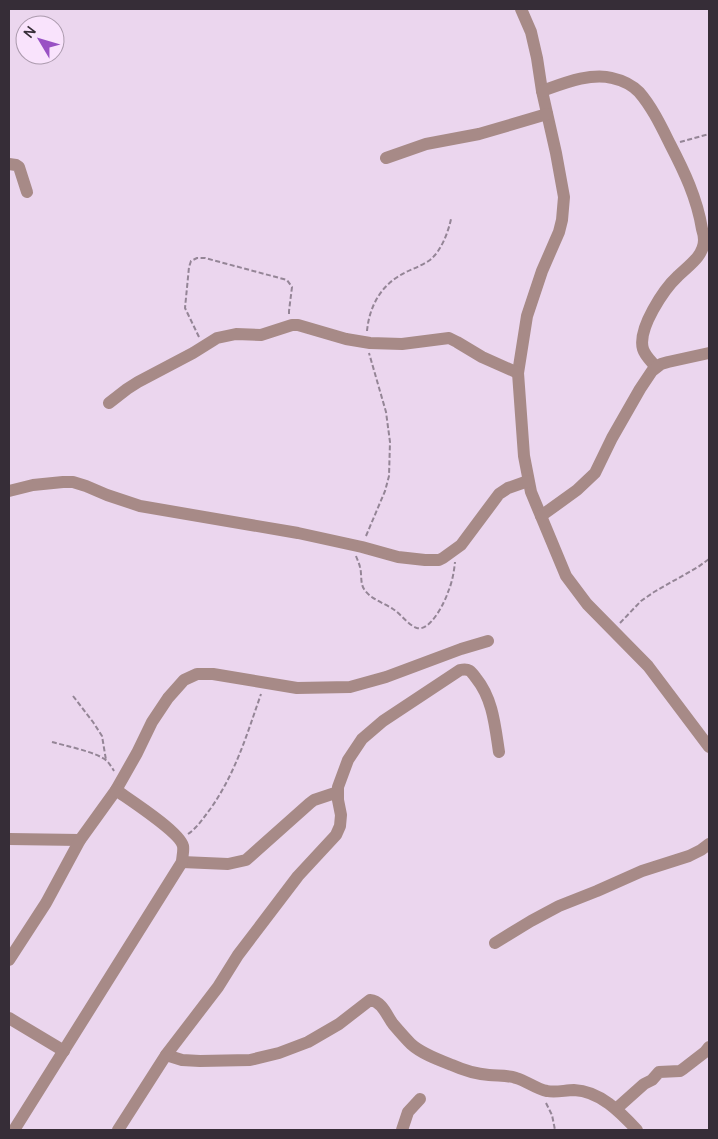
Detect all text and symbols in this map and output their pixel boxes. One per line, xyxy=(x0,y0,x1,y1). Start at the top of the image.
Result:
north arrow xyxy=(15,15,65,65)
text: N xyxy=(19,22,40,42)

